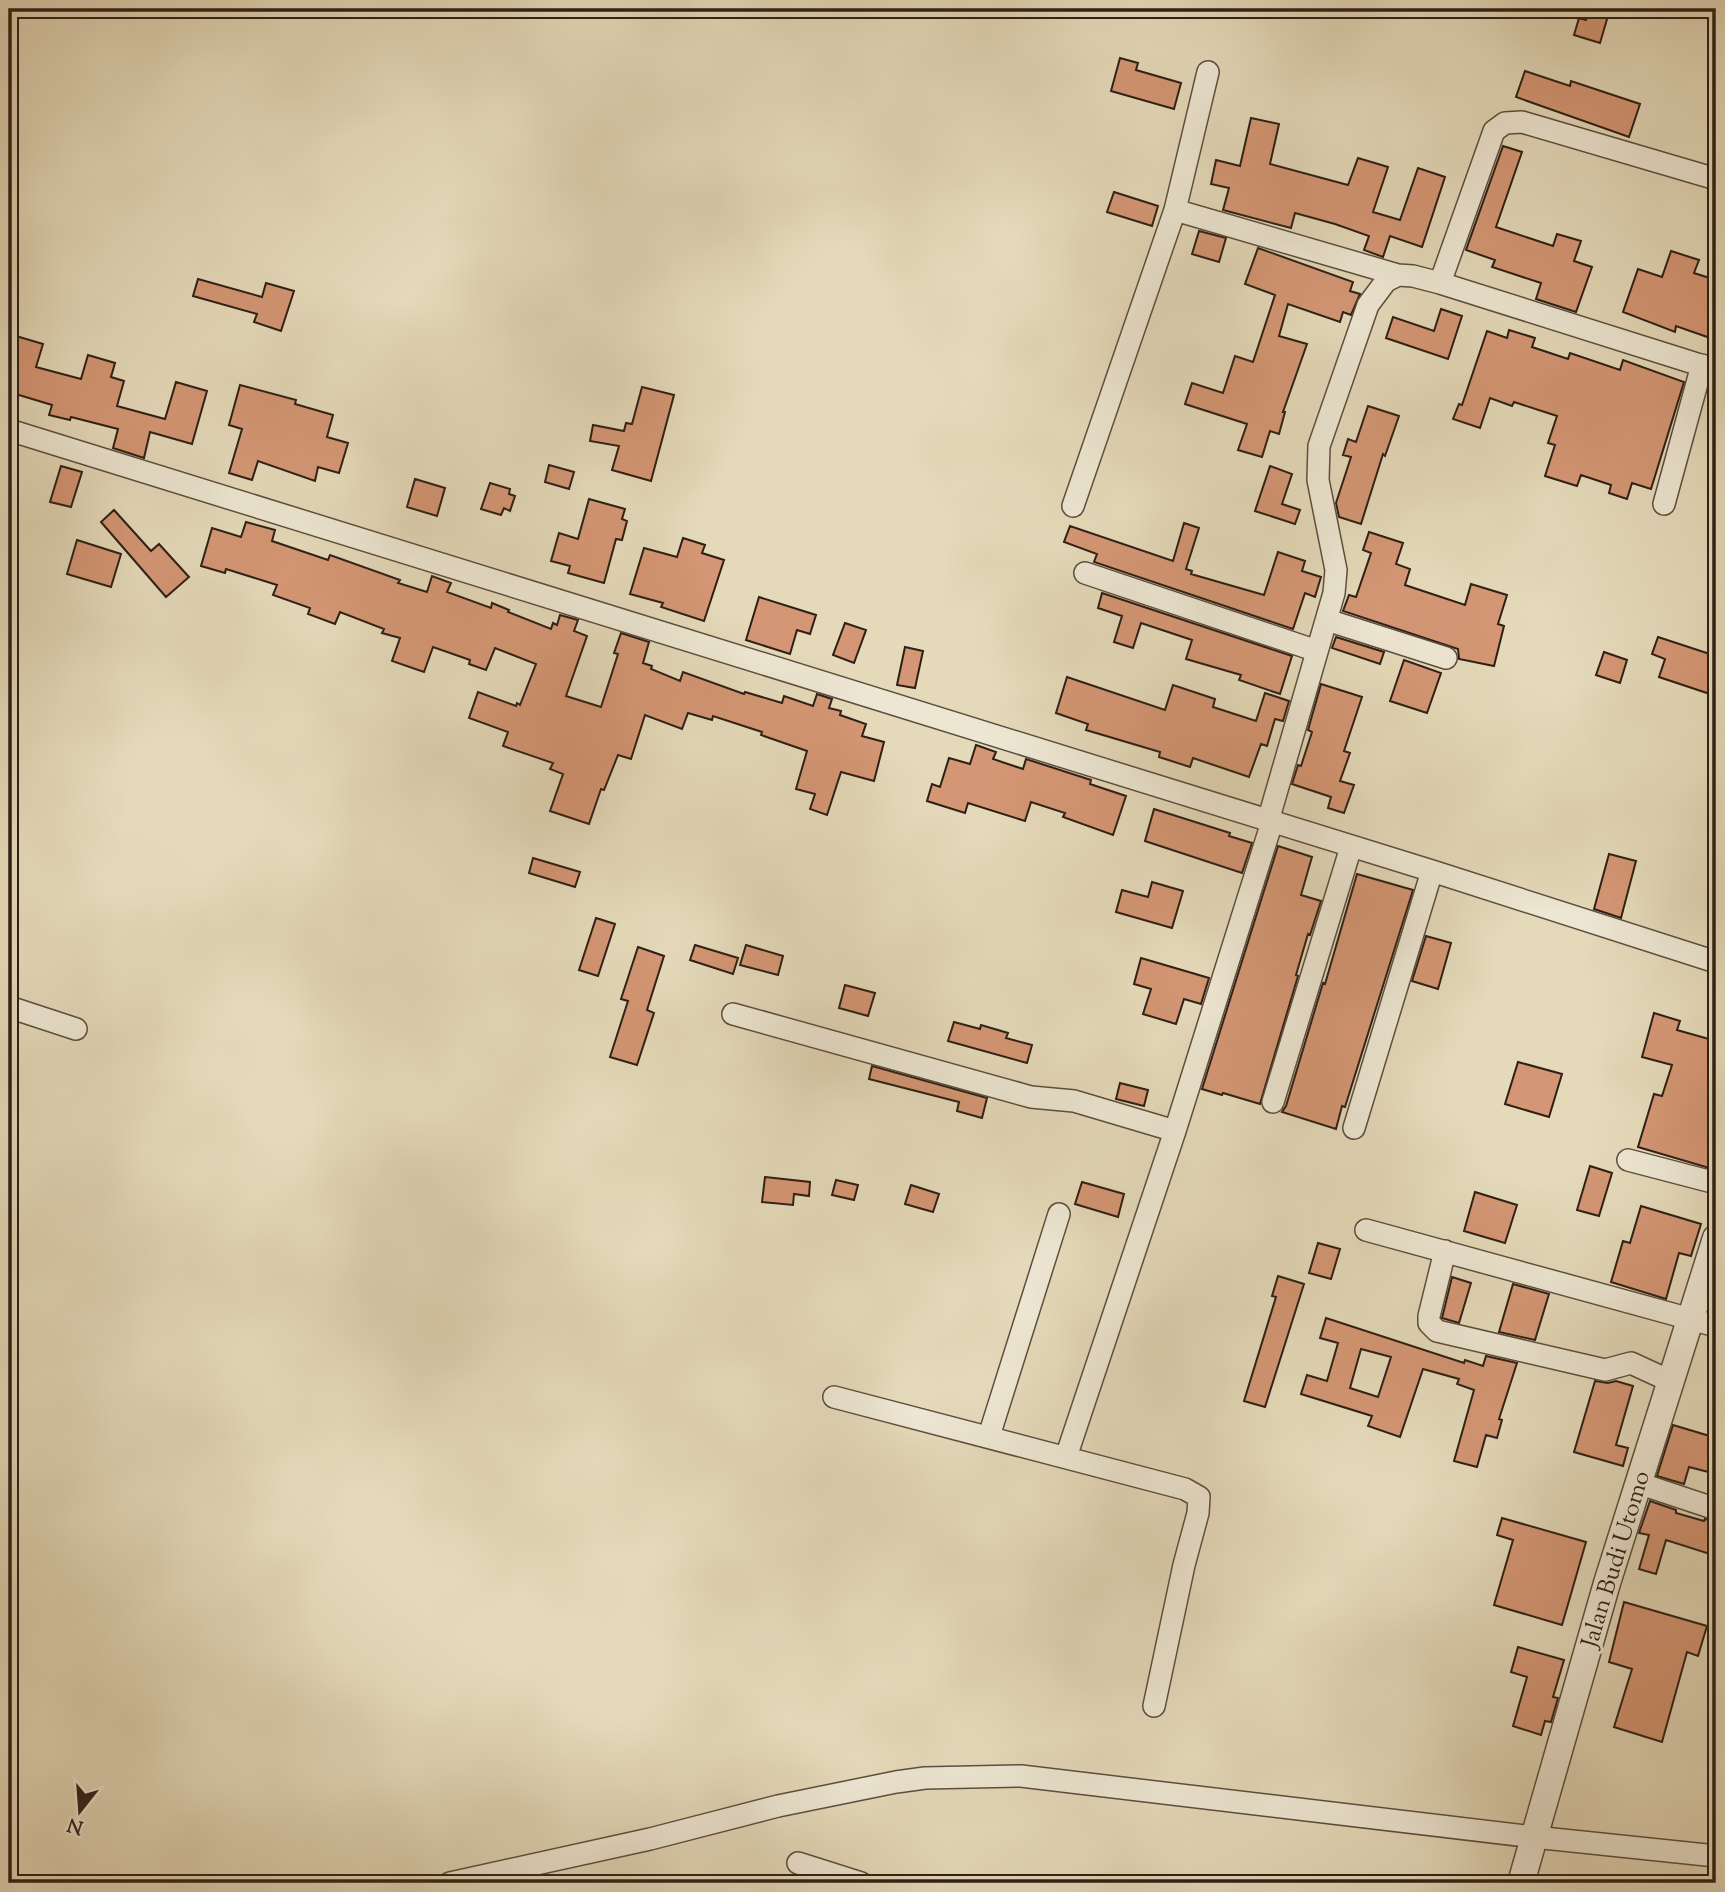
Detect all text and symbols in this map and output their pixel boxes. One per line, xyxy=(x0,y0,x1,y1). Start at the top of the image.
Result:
street label: Jalan Budi Utomo xyxy=(1573,1467,1660,1654)
north arrow xyxy=(46,1776,116,1846)
text: N xyxy=(65,1810,87,1840)

